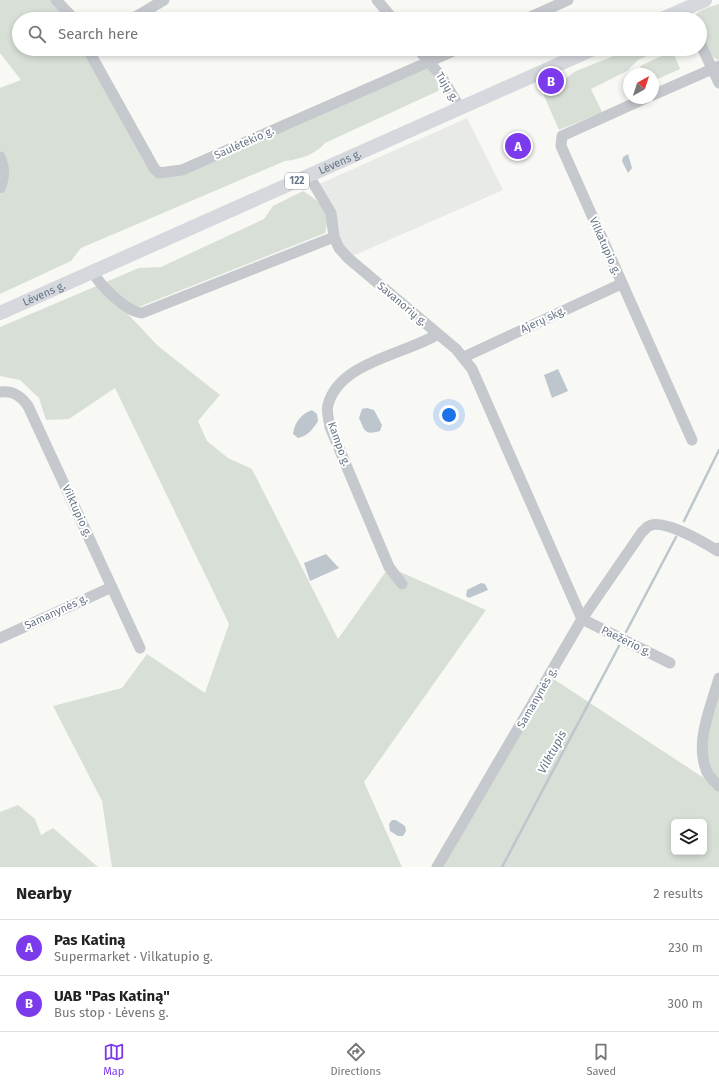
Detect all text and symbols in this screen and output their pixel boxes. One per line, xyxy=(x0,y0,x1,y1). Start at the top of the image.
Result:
search box xyxy=(12,12,707,56)
icon: search xyxy=(26,23,48,45)
text: Search here xyxy=(58,25,138,43)
pin: B xyxy=(538,66,564,96)
north arrow xyxy=(623,68,659,104)
street label: Tujų g. xyxy=(433,70,461,104)
street label: Saulėtekio g. xyxy=(212,124,276,162)
pin: A xyxy=(505,131,531,161)
street label: Lėvens g. xyxy=(316,146,364,177)
road number: 122 xyxy=(285,173,309,189)
street label: Vilkatupio g. xyxy=(587,215,624,277)
street label: Lėvens g. xyxy=(20,278,68,309)
street label: Savanorių g. xyxy=(374,279,430,329)
street label: Ajerų skg. xyxy=(519,304,568,336)
your location xyxy=(439,405,459,425)
street label: Kampo g. xyxy=(325,420,353,468)
street label: Vilktupio g. xyxy=(59,483,95,539)
street label: Samanynės g. xyxy=(22,592,90,632)
street label: Paežerio g. xyxy=(599,623,653,659)
street label: Samanynės g. xyxy=(514,665,560,731)
water label: Vilktupis xyxy=(535,728,569,776)
map controls xyxy=(671,819,707,855)
button: layers xyxy=(671,819,707,855)
text: Nearby xyxy=(16,883,71,904)
text: 2 results xyxy=(653,886,703,901)
text: Pas Katiną xyxy=(54,931,126,949)
text: A xyxy=(25,940,33,955)
text: 230 m xyxy=(668,940,703,955)
text: Supermarket · Vilkatupio g. xyxy=(54,949,213,964)
text: UAB "Pas Katiną" xyxy=(54,987,170,1005)
text: B xyxy=(25,996,33,1011)
text: 300 m xyxy=(667,996,703,1011)
text: Bus stop · Lėvens g. xyxy=(54,1005,169,1020)
tab: Map xyxy=(103,1041,125,1078)
tab: Directions xyxy=(330,1041,381,1078)
tab: Saved xyxy=(586,1041,616,1078)

